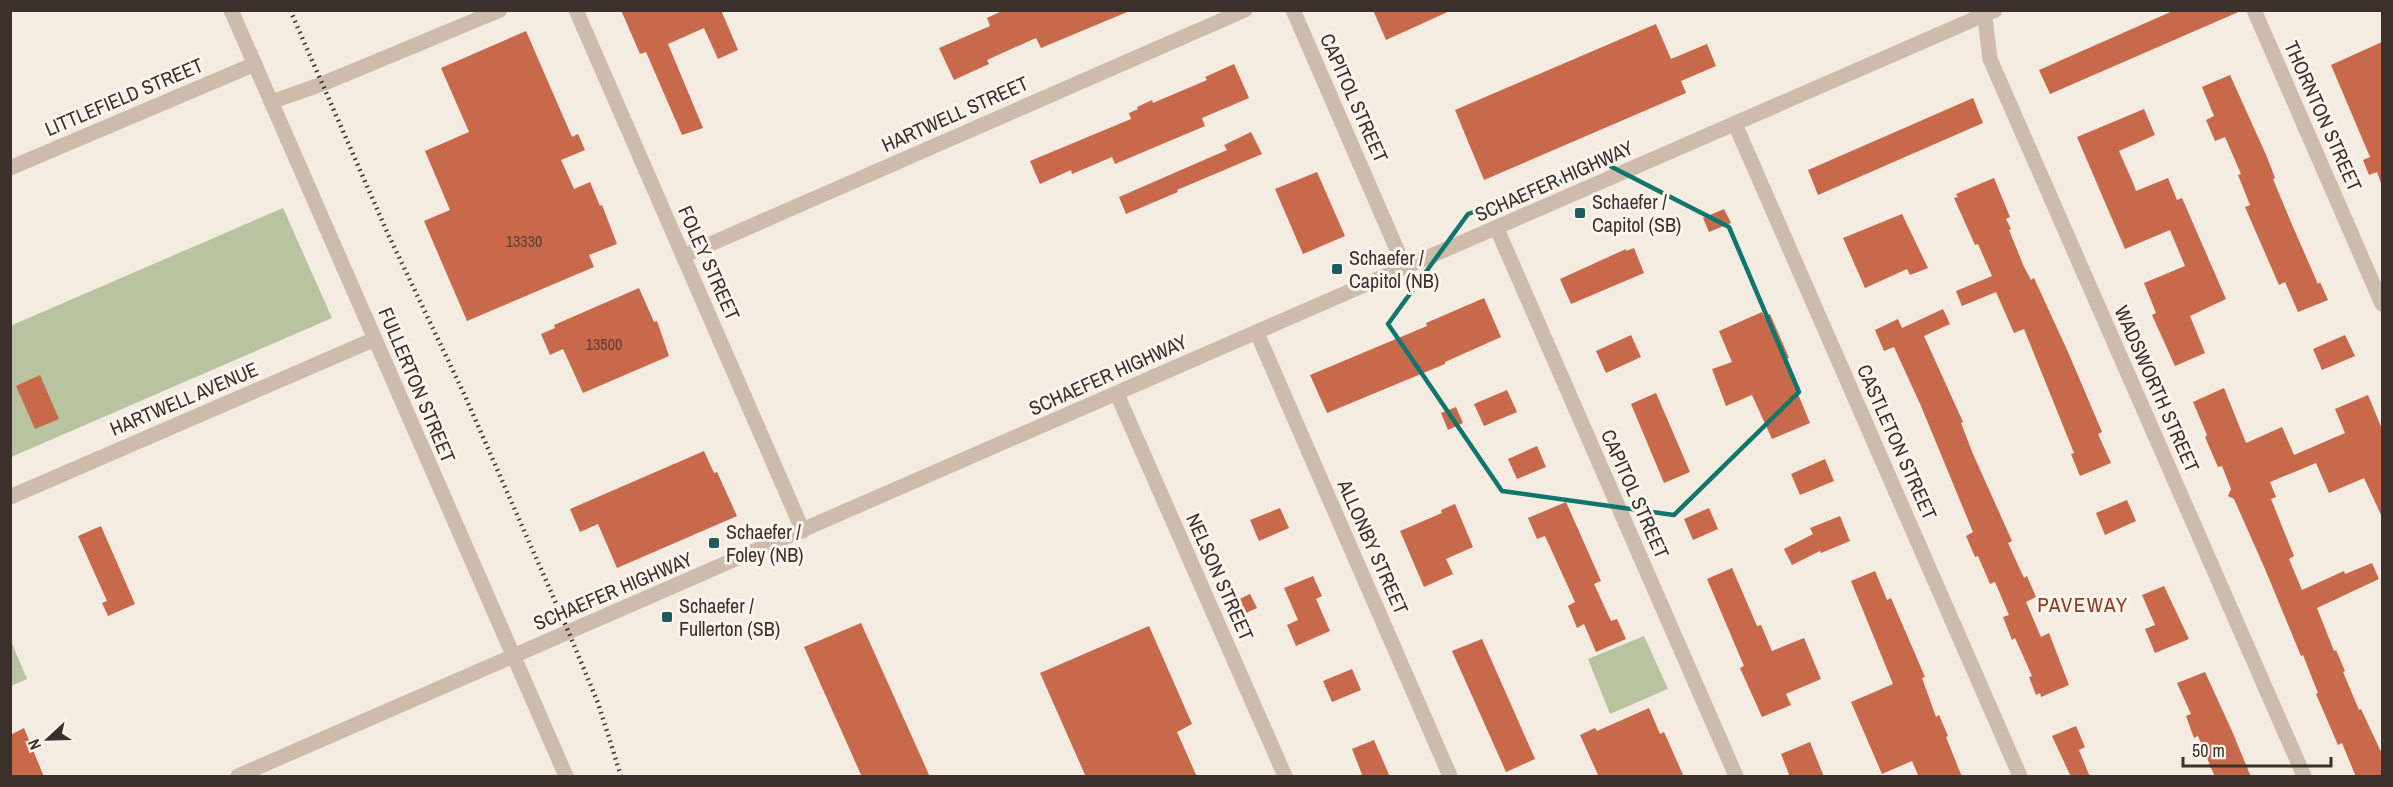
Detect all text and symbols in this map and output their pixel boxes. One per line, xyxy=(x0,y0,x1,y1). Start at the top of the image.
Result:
street label: CAPITOL STREET xyxy=(1314,29,1395,167)
street label: THORNTON STREET xyxy=(2278,36,2369,195)
street label: LITTLEFIELD STREET xyxy=(41,51,207,142)
street label: HARTWELL STREET xyxy=(877,69,1032,158)
street label: SCHAEFER HIGHWAY xyxy=(1470,134,1637,228)
place label: Schaefer / Capitol (SB) xyxy=(1592,188,1681,238)
street label: FOLEY STREET xyxy=(672,201,747,324)
marker: Schaefer / Capitol (SB) xyxy=(1573,206,1587,220)
house number: 13330 xyxy=(506,230,542,252)
place label: Schaefer / Capitol (NB) xyxy=(1349,244,1439,294)
marker: Schaefer / Capitol (NB) xyxy=(1330,262,1344,276)
street label: WADSWORTH STREET xyxy=(2109,301,2206,476)
street label: FULLERTON STREET xyxy=(373,303,462,467)
street label: SCHAEFER HIGHWAY xyxy=(1024,328,1191,422)
house number: 13500 xyxy=(586,333,622,355)
street label: HARTWELL AVENUE xyxy=(106,355,262,442)
street label: CASTLETON STREET xyxy=(1851,360,1944,524)
street label: CAPITOL STREET xyxy=(1595,425,1676,563)
street label: ALLONBY STREET xyxy=(1331,474,1415,618)
street label: NELSON STREET xyxy=(1180,509,1261,645)
place label: Schaefer / Foley (NB) xyxy=(726,518,804,568)
marker: Schaefer / Foley (NB) xyxy=(707,536,721,550)
street label: SCHAEFER HIGHWAY xyxy=(529,545,697,636)
district label: PAVEWAY xyxy=(2037,590,2129,619)
place label: Schaefer / Fullerton (SB) xyxy=(679,592,780,642)
marker: Schaefer / Fullerton (SB) xyxy=(660,610,674,624)
north arrow xyxy=(18,709,78,769)
scale bar xyxy=(2183,730,2332,768)
text: N xyxy=(22,736,46,753)
text: 50 m xyxy=(2192,738,2225,763)

